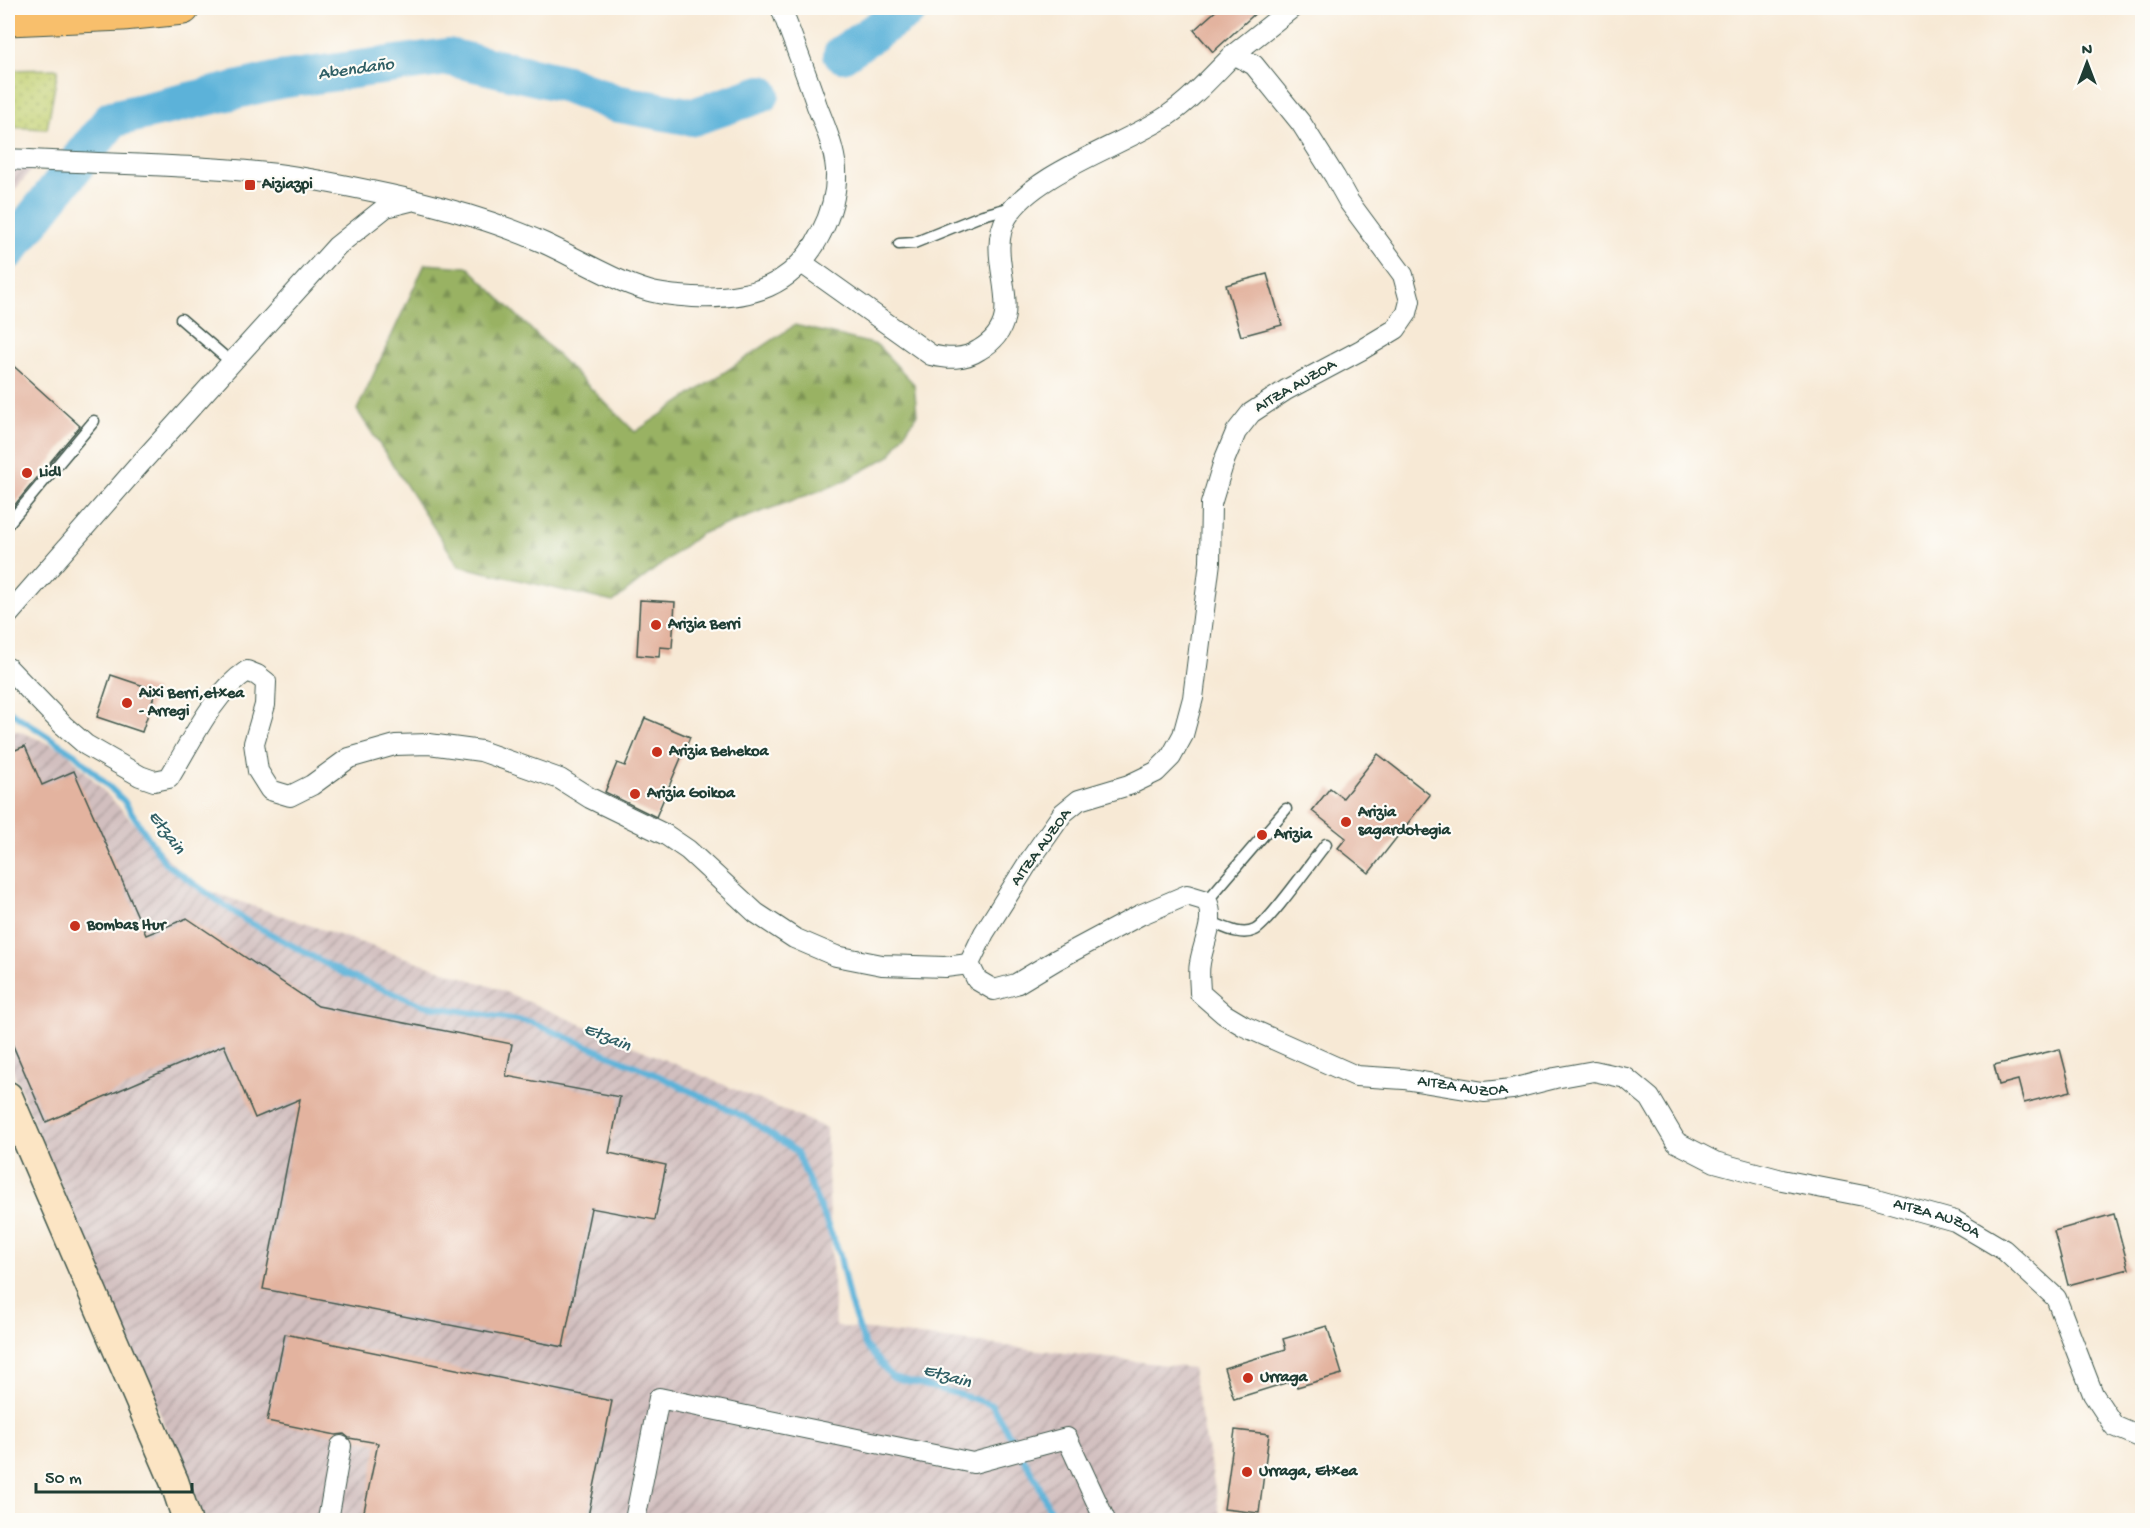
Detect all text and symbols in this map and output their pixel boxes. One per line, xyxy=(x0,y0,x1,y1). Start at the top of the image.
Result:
north arrow xyxy=(2057,33,2117,93)
text: N xyxy=(2082,42,2093,61)
water label: Abendaño xyxy=(317,54,396,86)
place label: Aiziazpi xyxy=(261,176,313,195)
marker: Aiziazpi xyxy=(243,178,257,192)
street label: AITZA AUZOA xyxy=(1252,355,1342,418)
place label: Lidl xyxy=(39,464,62,483)
marker: Lidl xyxy=(20,466,34,480)
place label: Arizia Berri xyxy=(667,616,742,635)
marker: Arizia Berri xyxy=(649,618,663,632)
place label: Aixi Berri,etxea - Arregi xyxy=(138,685,245,722)
marker: Aixi Berri,etxea - Arregi xyxy=(120,696,134,710)
place label: Arizia Behekoa xyxy=(668,743,769,762)
marker: Arizia Behekoa xyxy=(650,745,664,759)
place label: Arizia Goikoa xyxy=(646,785,736,804)
marker: Arizia Goikoa xyxy=(628,787,642,801)
street label: AITZA AUZOA xyxy=(1008,804,1077,890)
place label: Arizia sagardotegia xyxy=(1357,804,1451,841)
water label: Etzain xyxy=(143,807,189,859)
marker: Arizia sagardotegia xyxy=(1339,815,1353,829)
place label: Arizia xyxy=(1273,826,1313,845)
marker: Arizia xyxy=(1255,828,1269,842)
place label: Bombas Itur xyxy=(86,917,168,936)
marker: Bombas Itur xyxy=(68,919,82,933)
water label: Etzain xyxy=(580,1019,634,1057)
street label: AITZA AUZOA xyxy=(1416,1072,1510,1102)
street label: AITZA AUZOA xyxy=(1891,1195,1985,1244)
water label: Etzain xyxy=(921,1360,974,1394)
place label: Urraga xyxy=(1260,1369,1309,1388)
marker: Urraga xyxy=(1241,1371,1255,1385)
scale bar xyxy=(36,1456,192,1494)
place label: Urraga, Etxea xyxy=(1259,1463,1358,1482)
marker: Urraga, Etxea xyxy=(1240,1465,1254,1479)
text: 50 m xyxy=(45,1469,82,1490)

